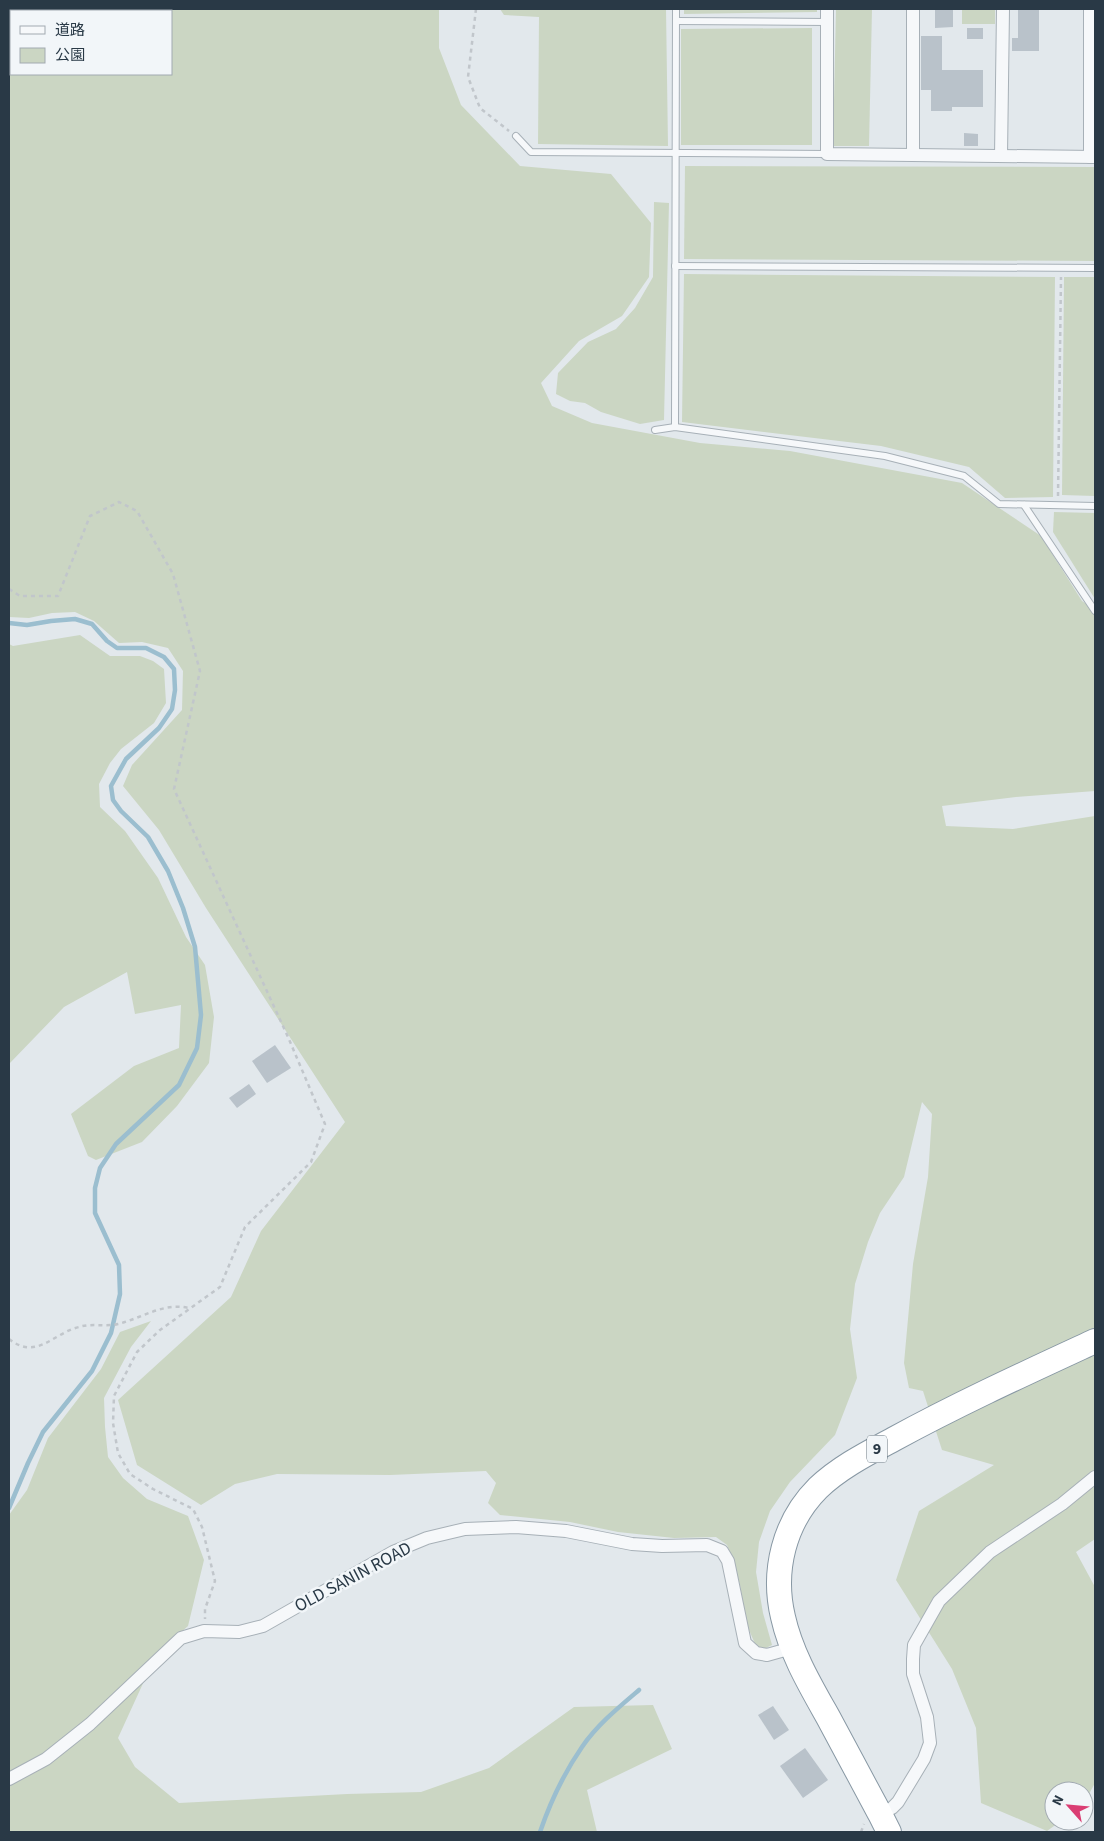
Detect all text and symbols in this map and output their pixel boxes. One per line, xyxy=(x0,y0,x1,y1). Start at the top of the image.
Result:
legend xyxy=(10,10,172,75)
text: 道路 xyxy=(55,20,85,41)
text: 公園 xyxy=(55,45,85,66)
road number: 9 xyxy=(867,1436,887,1462)
street label: OLD SANIN ROAD xyxy=(290,1536,416,1618)
north arrow xyxy=(1044,1781,1094,1831)
text: N xyxy=(1047,1792,1069,1809)

